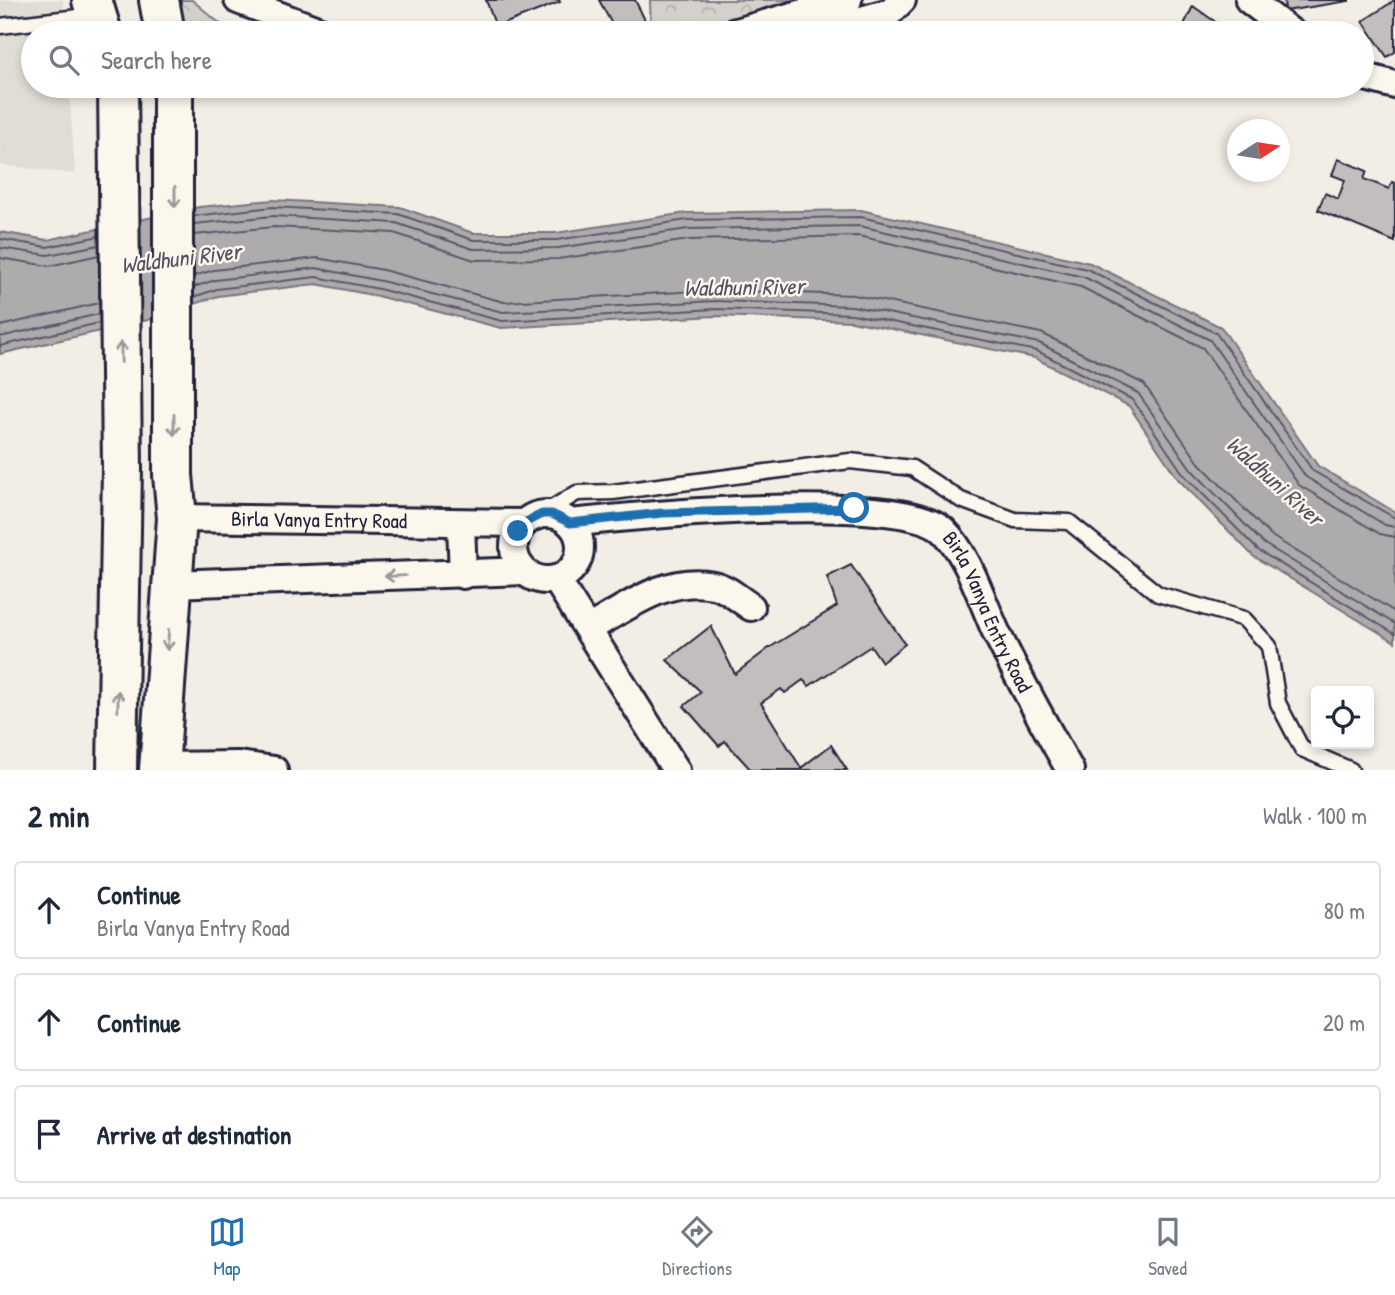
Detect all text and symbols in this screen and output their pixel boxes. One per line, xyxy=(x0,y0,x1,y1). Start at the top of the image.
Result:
search box xyxy=(21,21,1374,98)
icon: search xyxy=(45,41,83,79)
text: Search here xyxy=(101,42,212,77)
north arrow xyxy=(1227,119,1290,182)
one-way arrow xyxy=(168,185,182,208)
water label: Waldhuni River xyxy=(119,234,246,280)
water label: Waldhuni River xyxy=(683,270,808,303)
one-way arrow xyxy=(114,340,128,363)
one-way arrow xyxy=(167,413,181,436)
water label: Waldhuni River xyxy=(1220,429,1333,535)
route start xyxy=(838,492,869,523)
street label: Birla Vanya Entry Road xyxy=(231,504,407,535)
route end xyxy=(502,515,533,546)
street label: Birla Vanya Entry Road xyxy=(936,525,1039,697)
one-way arrow xyxy=(384,569,407,582)
one-way arrow xyxy=(162,629,175,652)
map controls xyxy=(1311,686,1374,749)
button: locate xyxy=(1311,686,1374,749)
one-way arrow xyxy=(111,690,125,713)
text: 2 min xyxy=(28,796,90,836)
text: Walk · 100 m xyxy=(1263,800,1367,831)
text: Continue xyxy=(97,877,181,912)
icon: ahead xyxy=(30,891,68,929)
text: 80 m xyxy=(1324,895,1365,926)
text: Birla Vanya Entry Road xyxy=(97,912,290,943)
icon: ahead xyxy=(30,1003,68,1041)
text: Continue xyxy=(97,1005,181,1040)
text: 20 m xyxy=(1323,1007,1365,1038)
icon: arrive xyxy=(30,1115,68,1153)
text: Arrive at destination xyxy=(97,1117,292,1152)
tab: Map xyxy=(208,1213,246,1281)
tab: Directions xyxy=(662,1213,732,1281)
tab: Saved xyxy=(1148,1213,1187,1281)

